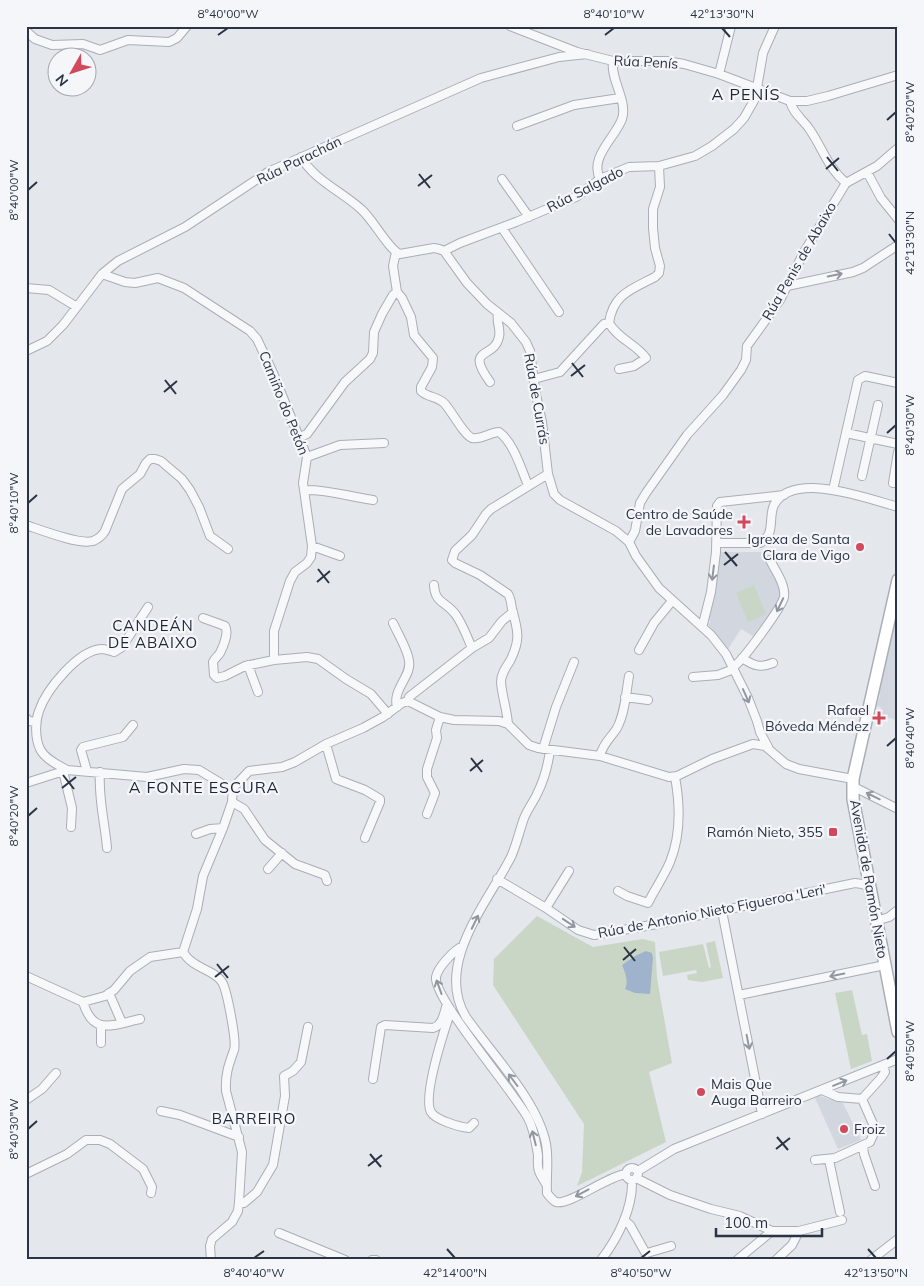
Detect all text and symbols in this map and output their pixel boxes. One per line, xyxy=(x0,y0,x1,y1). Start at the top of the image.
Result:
text: 8°40'00"W xyxy=(197,6,259,21)
text: 8°40'10"W xyxy=(583,6,645,21)
text: 42°13'30"N xyxy=(690,6,754,21)
north arrow xyxy=(48,48,98,98)
street label: Rúa Penís xyxy=(613,51,679,73)
text: N xyxy=(52,70,72,90)
text: 8°40'20"W xyxy=(902,81,917,143)
district label: A PENÍS xyxy=(712,84,780,104)
street label: Rúa Parachán xyxy=(254,132,344,188)
text: 8°40'00"W xyxy=(6,159,21,221)
street label: Rúa Salgado xyxy=(544,162,626,216)
street label: Rúa Penis de Abaixo xyxy=(758,199,840,323)
text: 42°13'30"N xyxy=(902,211,917,275)
one-way arrow xyxy=(826,270,842,280)
street label: Camiño do Petón xyxy=(255,348,313,458)
street label: Rúa de Currás xyxy=(520,352,554,446)
text: 8°40'30"W xyxy=(902,394,917,456)
text: 8°40'10"W xyxy=(6,472,21,534)
place label: Centro de Saúde de Lavadores xyxy=(626,505,733,539)
marker: Centro de Saúde de Lavadores xyxy=(737,515,751,529)
place label: Igrexa de Santa Clara de Vigo xyxy=(748,530,850,564)
marker: Igrexa de Santa Clara de Vigo xyxy=(854,541,866,553)
one-way arrow xyxy=(708,565,718,581)
one-way arrow xyxy=(774,597,784,612)
district label: CANDEÁN DE ABAIXO xyxy=(108,616,198,652)
one-way arrow xyxy=(742,688,752,703)
place label: Rafael Bóveda Méndez xyxy=(765,701,869,735)
text: 8°40'40"W xyxy=(902,707,917,769)
marker: Rafael Bóveda Méndez xyxy=(873,712,885,724)
district label: A FONTE ESCURA xyxy=(129,777,279,797)
text: 8°40'20"W xyxy=(6,785,21,847)
one-way arrow xyxy=(866,791,881,801)
street label: Avenida de Ramón Nieto xyxy=(846,798,892,960)
place label: Ramón Nieto, 355 xyxy=(707,823,823,841)
marker: Ramón Nieto, 355 xyxy=(827,826,839,838)
street label: Rúa de Antonio Nieto Figueroa 'Leri' xyxy=(596,880,828,942)
one-way arrow xyxy=(471,915,480,930)
one-way arrow xyxy=(561,919,575,929)
one-way arrow xyxy=(829,970,845,980)
one-way arrow xyxy=(434,980,443,995)
text: 8°40'50"W xyxy=(902,1020,917,1082)
one-way arrow xyxy=(744,1034,754,1050)
one-way arrow xyxy=(507,1074,518,1087)
place label: Mais Que Auga Barreiro xyxy=(711,1075,802,1109)
one-way arrow xyxy=(832,1078,847,1087)
marker: Mais Que Auga Barreiro xyxy=(695,1086,707,1098)
text: 8°40'30"W xyxy=(6,1098,21,1160)
district label: BARREIRO xyxy=(212,1109,296,1128)
place label: Froiz xyxy=(854,1120,885,1138)
marker: Froiz xyxy=(838,1123,850,1135)
one-way arrow xyxy=(529,1130,538,1146)
one-way arrow xyxy=(575,1189,590,1199)
scale bar xyxy=(716,1206,823,1238)
text: 100 m xyxy=(724,1213,768,1232)
text: 8°40'40"W xyxy=(223,1265,285,1280)
text: 42°14'00"N xyxy=(423,1265,487,1280)
text: 8°40'50"W xyxy=(610,1265,672,1280)
text: 42°13'50"N xyxy=(844,1265,908,1280)

